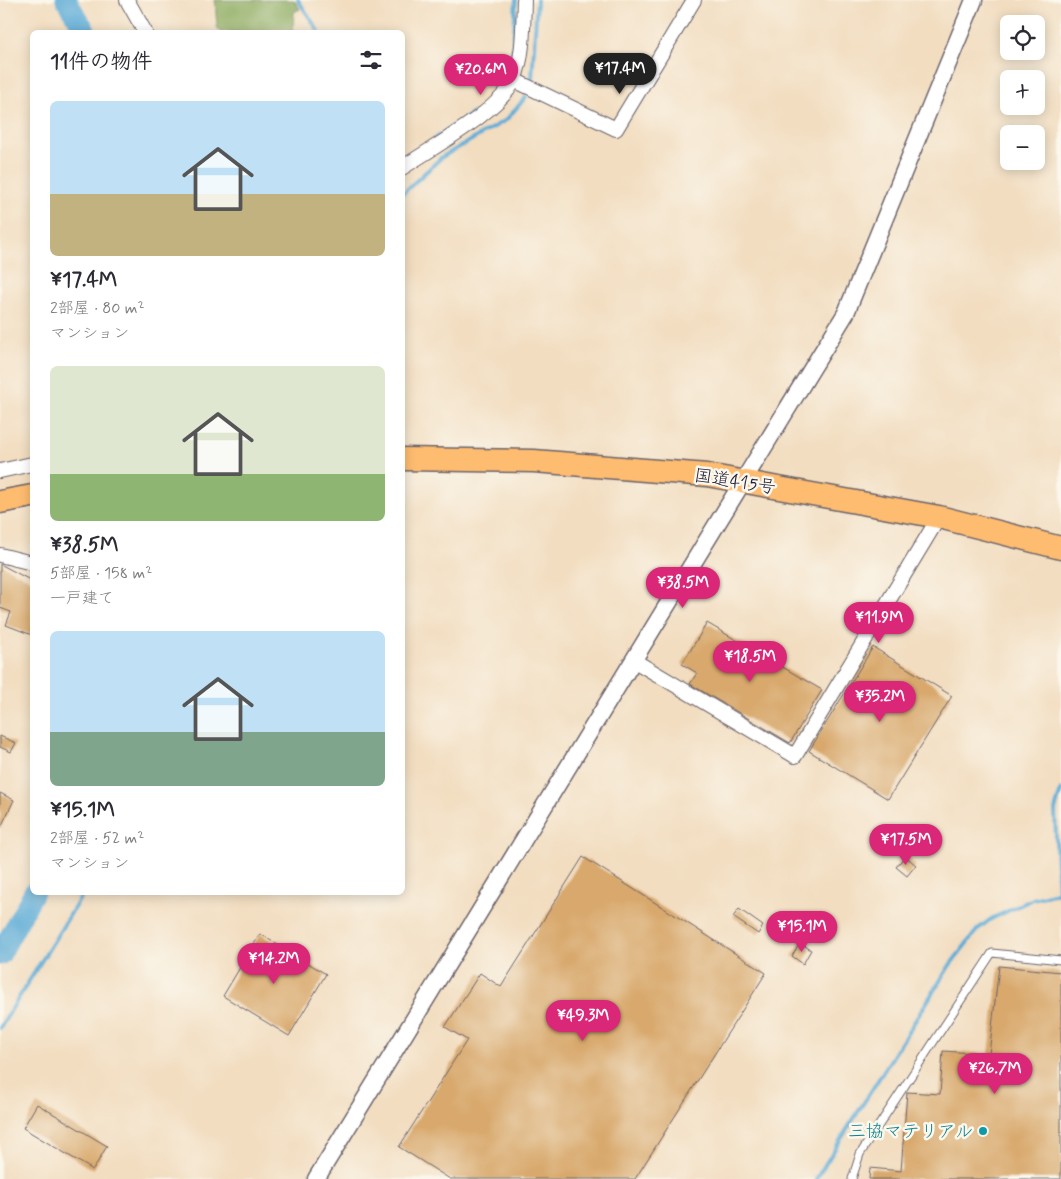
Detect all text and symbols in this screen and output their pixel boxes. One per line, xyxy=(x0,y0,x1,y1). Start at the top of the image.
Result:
map controls xyxy=(1000,15,1045,170)
button: locate xyxy=(1000,15,1045,60)
icon: filters xyxy=(357,46,385,74)
text: 11件の物件 xyxy=(50,48,152,76)
pin: ¥17.4M xyxy=(579,52,661,95)
pin: ¥20.6M xyxy=(440,54,522,96)
text: ¥17.4M xyxy=(594,58,646,79)
text: ¥20.6M xyxy=(455,59,507,80)
button: + xyxy=(1000,70,1045,115)
button: − xyxy=(1000,125,1045,170)
icon: home xyxy=(173,134,263,224)
text: ¥17.4M xyxy=(50,266,117,294)
text: 2部屋 · 80 m² xyxy=(50,298,144,319)
text: マンション xyxy=(50,323,129,344)
icon: home xyxy=(173,399,263,489)
street label: 国道415号 xyxy=(692,464,777,500)
text: ¥38.5M xyxy=(50,531,119,559)
text: 5部屋 · 158 m² xyxy=(50,563,152,584)
pin: ¥38.5M xyxy=(642,566,724,609)
text: ¥38.5M xyxy=(657,572,709,593)
text: 一戸建て xyxy=(50,588,114,609)
pin: ¥11.9M xyxy=(838,602,920,644)
text: ¥11.9M xyxy=(855,607,903,628)
pin: ¥18.5M xyxy=(709,640,791,683)
text: ¥18.5M xyxy=(724,646,776,667)
icon: home xyxy=(173,664,263,754)
pin: ¥35.2M xyxy=(839,680,921,723)
text: ¥35.2M xyxy=(855,686,905,707)
text: ¥15.1M xyxy=(50,796,115,824)
pin: ¥17.5M xyxy=(865,824,947,866)
text: 2部屋 · 52 m² xyxy=(50,828,144,849)
text: ¥17.5M xyxy=(880,829,932,850)
text: マンション xyxy=(50,853,129,874)
pin: ¥15.1M xyxy=(761,910,843,953)
text: ¥15.1M xyxy=(777,916,827,937)
pin: ¥14.2M xyxy=(233,942,315,985)
text: ¥14.2M xyxy=(248,948,300,969)
pin: ¥49.3M xyxy=(542,1000,624,1042)
text: ¥49.3M xyxy=(557,1005,609,1026)
pin: ¥26.7M xyxy=(954,1052,1036,1095)
text: ¥26.7M xyxy=(969,1058,1022,1079)
place label: 三協マテリアル xyxy=(848,1120,973,1144)
marker: 三協マテリアル xyxy=(977,1125,989,1137)

